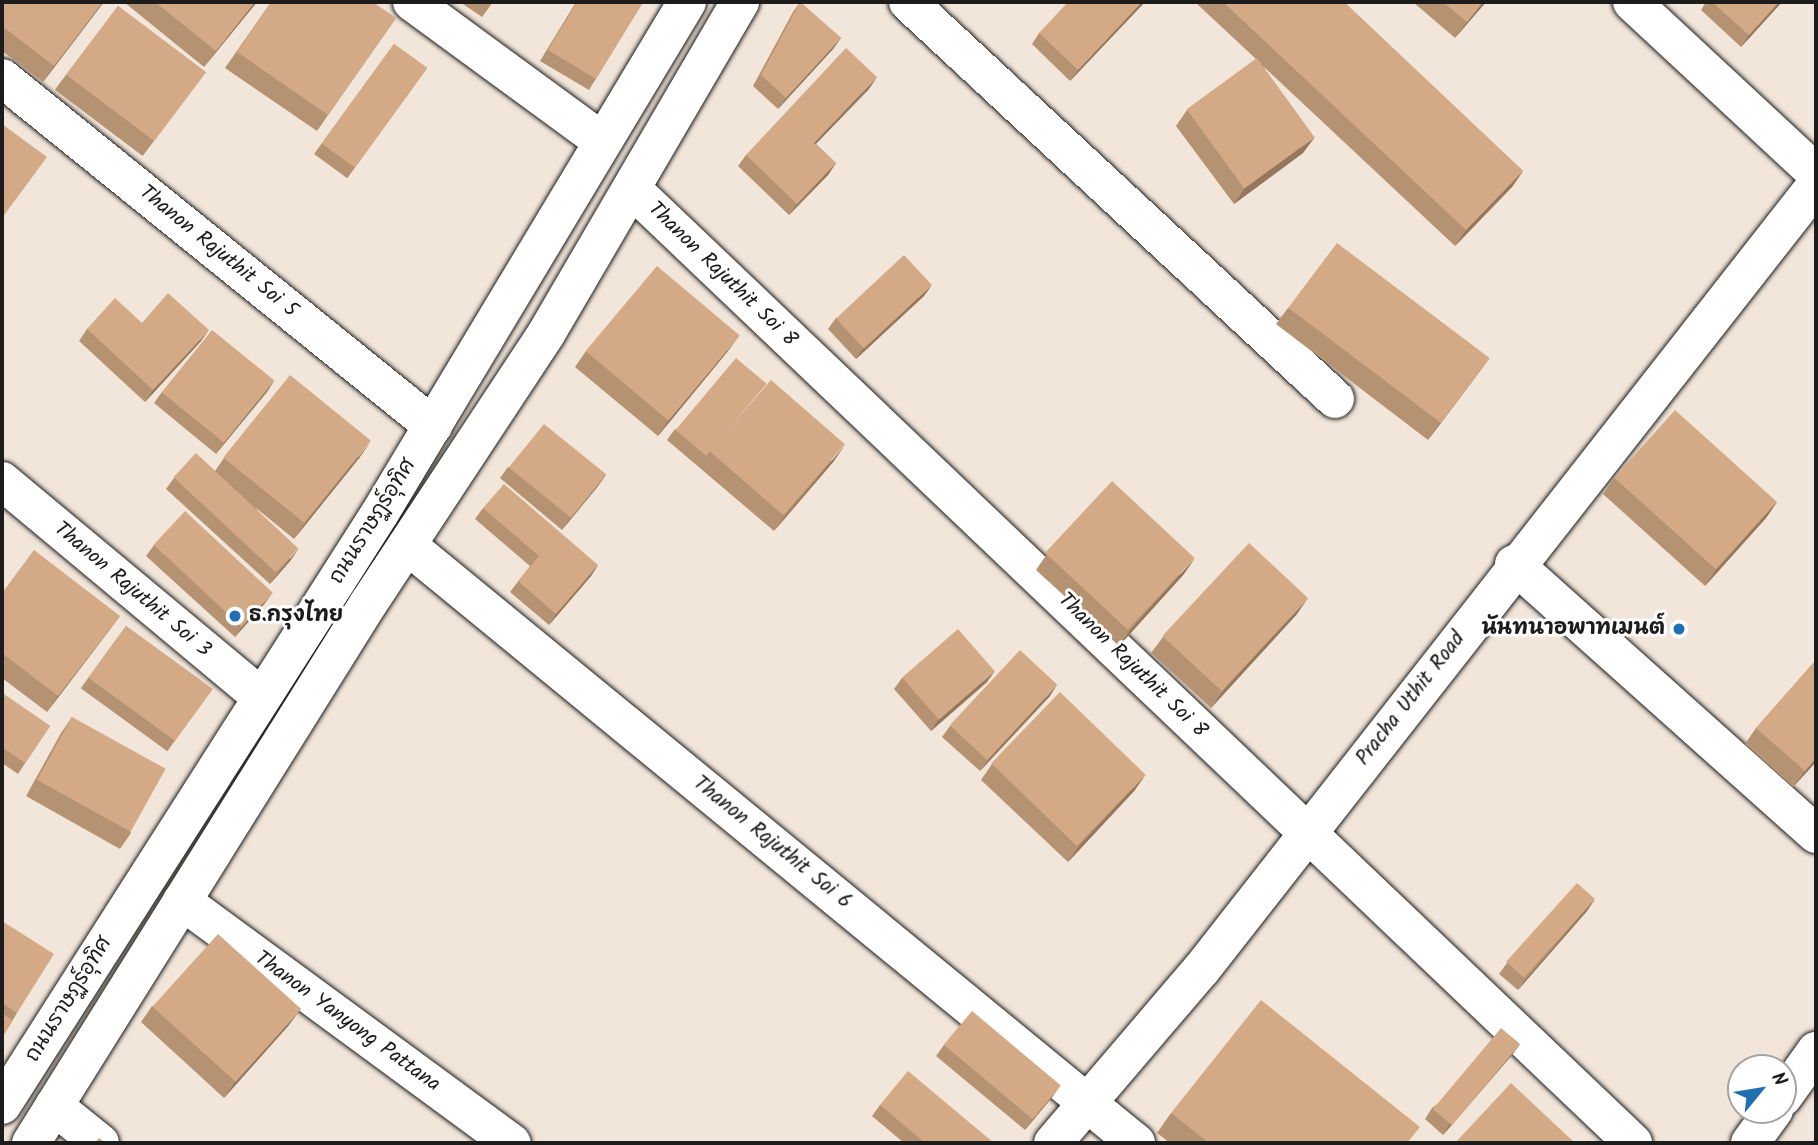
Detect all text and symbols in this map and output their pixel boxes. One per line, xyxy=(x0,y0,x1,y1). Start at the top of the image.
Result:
street label: Thanon Rajuthit Soi 5 xyxy=(134,180,302,324)
street label: Thanon Rajuthit Soi 8 xyxy=(642,197,802,353)
street label: ถนนราษฏร์อุทิศ xyxy=(325,455,421,589)
street label: Thanon Rajuthit Soi 3 xyxy=(48,517,216,663)
street label: Thanon Rajuthit Soi 8 xyxy=(1052,588,1212,744)
place label: ธ.กรุงไทย xyxy=(249,603,343,629)
marker: ธ.กรุงไทย xyxy=(227,608,243,624)
place label: นันทนาอพาทเมนต์ xyxy=(1481,616,1665,642)
marker: นันทนาอพาทเมนต์ xyxy=(1671,621,1687,637)
street label: Pracha Uthit Road xyxy=(1351,627,1471,771)
street label: Thanon Rajuthit Soi 6 xyxy=(688,771,856,915)
street label: ถนนราษฏร์อุทิศ xyxy=(21,933,117,1067)
street label: Thanon Yanyong Pattana xyxy=(249,946,445,1098)
north arrow xyxy=(1727,1054,1797,1124)
text: N xyxy=(1762,1067,1794,1092)

